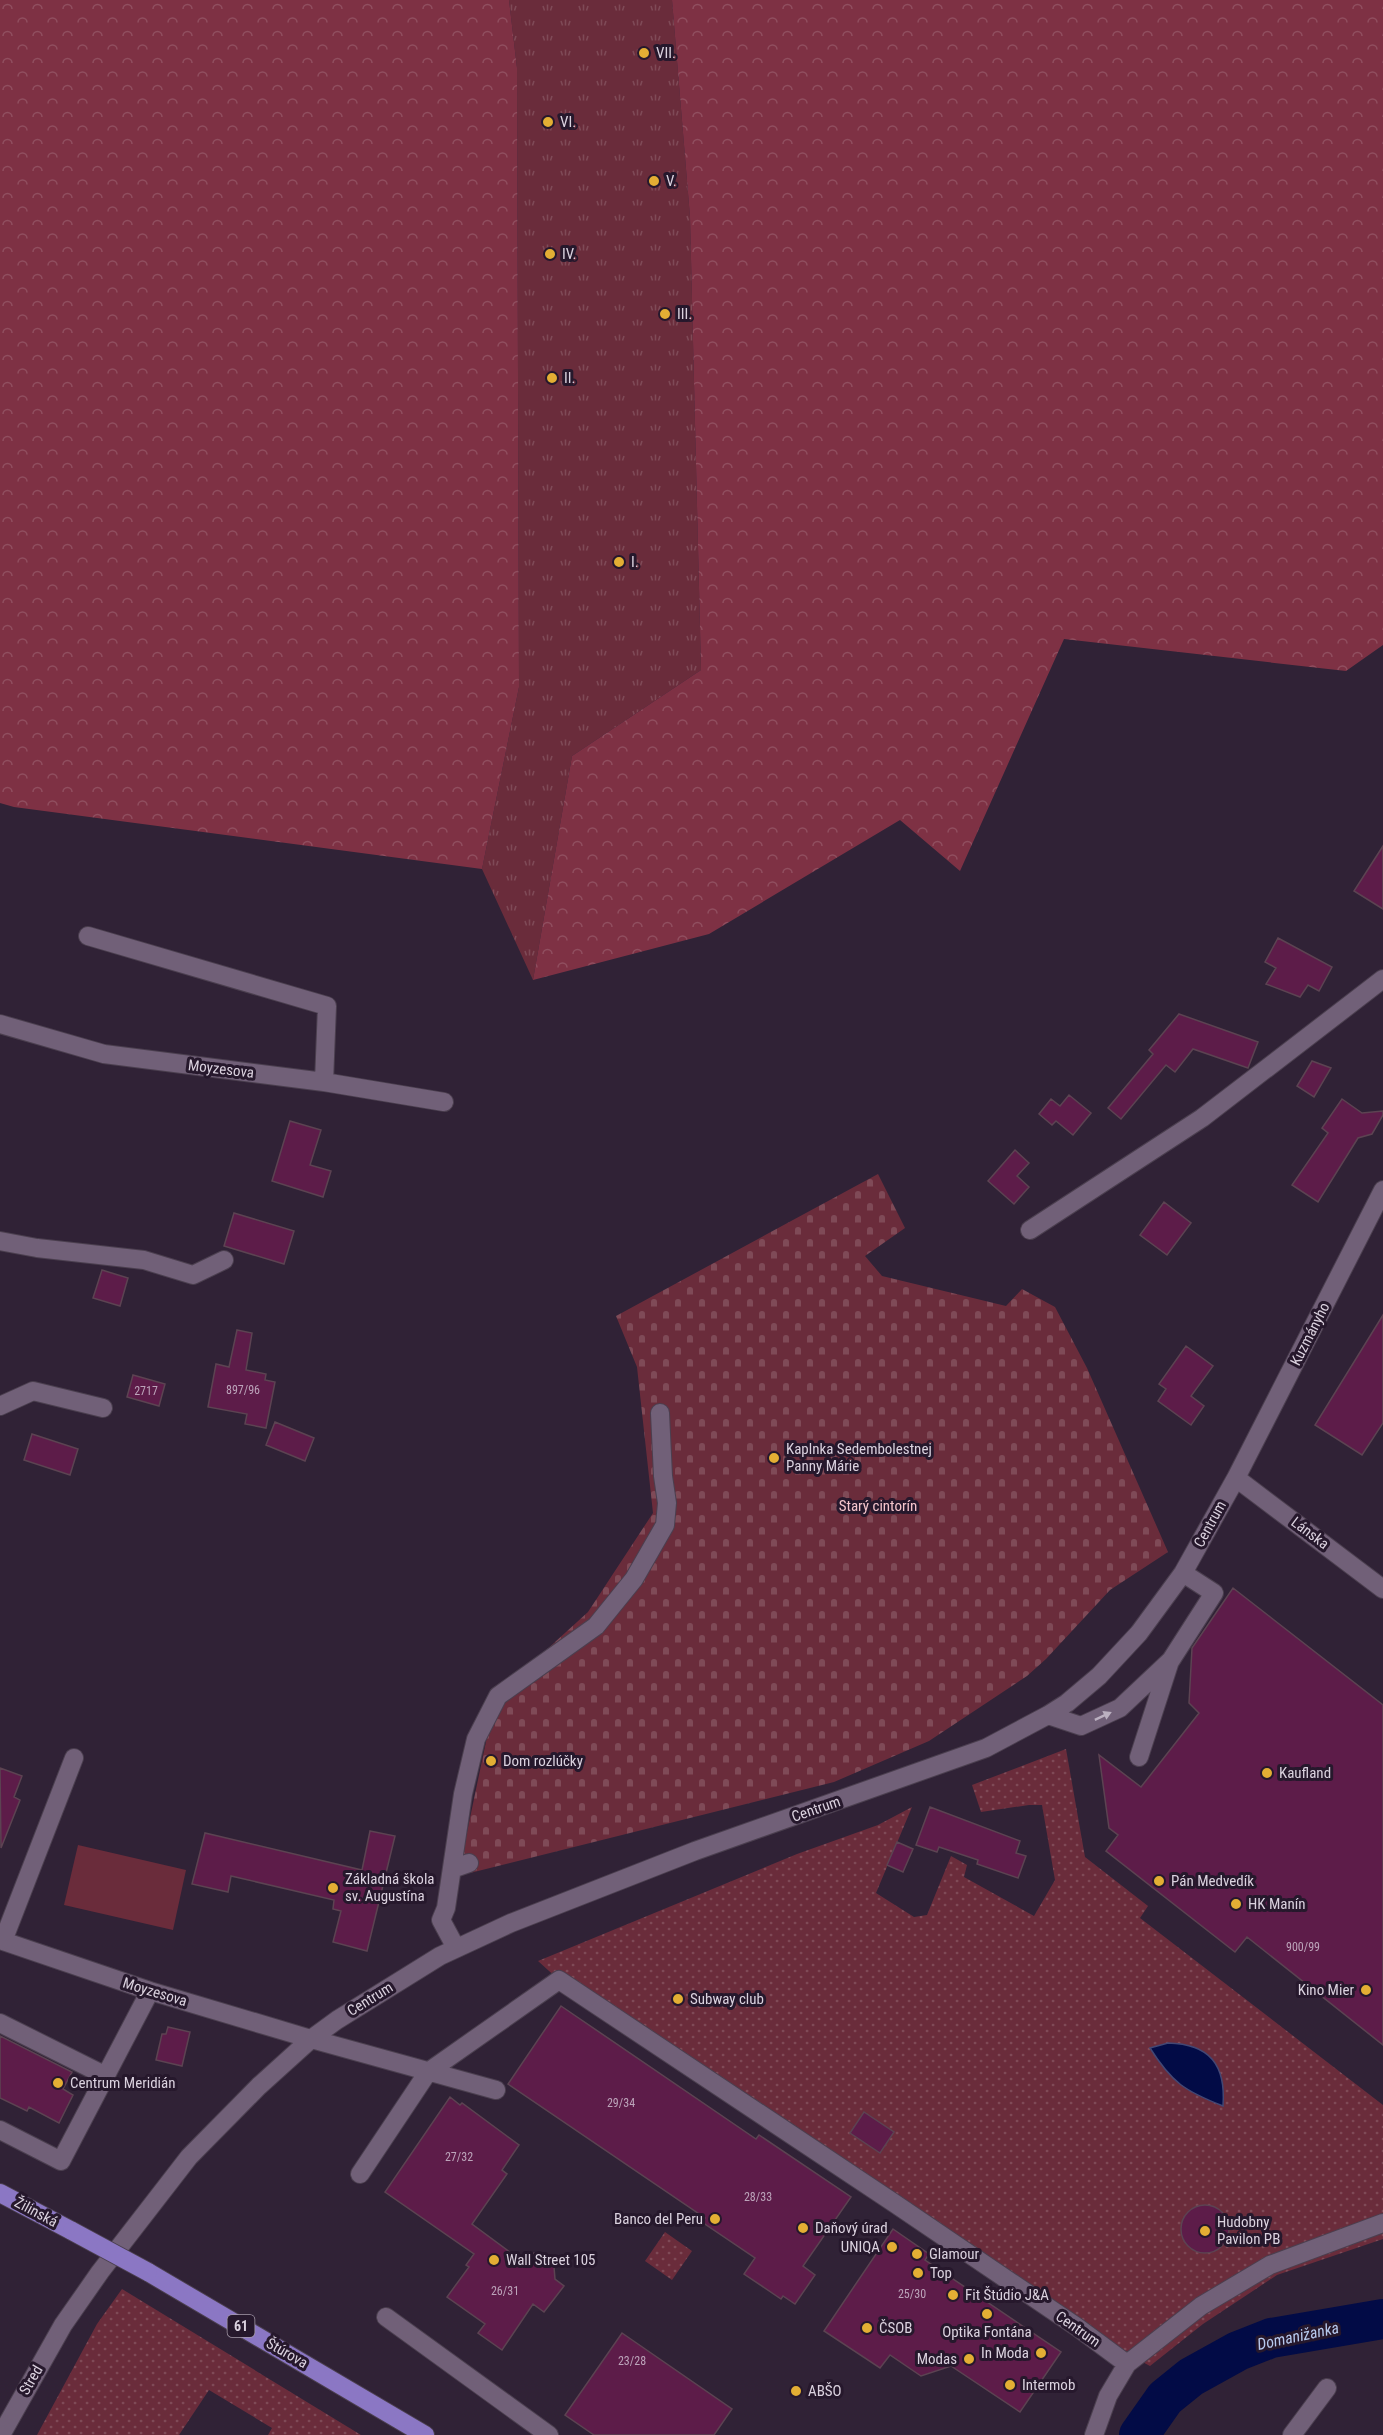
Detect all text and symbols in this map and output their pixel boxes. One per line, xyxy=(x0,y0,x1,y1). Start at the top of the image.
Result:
place label: VII. xyxy=(656,44,676,62)
marker: VII. xyxy=(637,46,651,60)
place label: VI. xyxy=(560,113,576,131)
marker: VI. xyxy=(541,115,555,129)
place label: V. xyxy=(666,172,677,190)
marker: V. xyxy=(647,174,661,188)
place label: IV. xyxy=(562,245,576,263)
marker: IV. xyxy=(543,247,557,261)
place label: III. xyxy=(677,305,692,323)
marker: III. xyxy=(658,307,672,321)
place label: II. xyxy=(564,369,575,387)
marker: II. xyxy=(545,371,559,385)
place label: I. xyxy=(631,553,639,571)
marker: I. xyxy=(612,555,626,569)
street label: Moyzesova xyxy=(187,1056,255,1082)
street label: Kuzmányho xyxy=(1286,1299,1334,1369)
house number: 897/96 xyxy=(226,1383,260,1397)
house number: 2717 xyxy=(134,1384,158,1398)
place label: Kaplnka Sedembolestnej Panny Márie xyxy=(786,1440,932,1475)
marker: Kaplnka Sedembolestnej Panny Márie xyxy=(767,1451,781,1465)
park label: Starý cintorín xyxy=(839,1497,917,1515)
street label: Centrum xyxy=(1190,1498,1230,1550)
street label: Lánska xyxy=(1288,1513,1332,1553)
one-way arrow xyxy=(1094,1711,1112,1721)
place label: Dom rozlúčky xyxy=(503,1752,583,1770)
marker: Dom rozlúčky xyxy=(484,1754,498,1768)
place label: Kaufland xyxy=(1279,1764,1331,1782)
marker: Kaufland xyxy=(1260,1766,1274,1780)
street label: Centrum xyxy=(789,1792,843,1826)
place label: Základná škola sv. Augustína xyxy=(345,1870,435,1905)
place label: Pán Medvedík xyxy=(1171,1872,1254,1890)
marker: Pán Medvedík xyxy=(1152,1874,1166,1888)
marker: Základná škola sv. Augustína xyxy=(326,1881,340,1895)
place label: HK Manín xyxy=(1248,1895,1306,1913)
marker: HK Manín xyxy=(1229,1897,1243,1911)
house number: 900/99 xyxy=(1286,1940,1320,1954)
street label: Moyzesova xyxy=(121,1974,189,2010)
street label: Centrum xyxy=(344,1978,396,2020)
place label: Kino Mier xyxy=(1298,1981,1354,1999)
marker: Kino Mier xyxy=(1359,1983,1373,1997)
place label: Subway club xyxy=(690,1990,764,2008)
marker: Subway club xyxy=(671,1992,685,2006)
place label: Centrum Meridián xyxy=(70,2074,176,2092)
marker: Centrum Meridián xyxy=(51,2076,65,2090)
house number: 29/34 xyxy=(607,2096,635,2110)
house number: 27/32 xyxy=(445,2150,473,2164)
house number: 28/33 xyxy=(744,2190,772,2204)
street label: Žilinská xyxy=(11,2193,61,2231)
place label: Banco del Peru xyxy=(614,2210,703,2228)
marker: Banco del Peru xyxy=(708,2212,722,2226)
place label: Hudobny Pavilon PB xyxy=(1217,2213,1280,2248)
place label: Daňový úrad xyxy=(815,2219,888,2237)
marker: Daňový úrad xyxy=(796,2221,810,2235)
marker: Hudobny Pavilon PB xyxy=(1198,2224,1212,2238)
place label: UNIQA xyxy=(841,2238,880,2256)
marker: UNIQA xyxy=(885,2240,899,2254)
place label: Glamour xyxy=(929,2245,980,2263)
marker: Glamour xyxy=(910,2247,924,2261)
place label: Wall Street 105 xyxy=(506,2251,596,2269)
marker: Wall Street 105 xyxy=(487,2253,501,2267)
place label: Top xyxy=(930,2264,952,2282)
marker: Top xyxy=(911,2266,925,2280)
house number: 26/31 xyxy=(491,2284,519,2298)
place label: Fit Štúdio J&A xyxy=(965,2286,1049,2304)
house number: 25/30 xyxy=(898,2287,926,2301)
marker: Fit Štúdio J&A xyxy=(946,2288,960,2302)
marker: Optika Fontána xyxy=(980,2307,994,2321)
street label: Centrum xyxy=(1052,2307,1104,2351)
road number: 61 xyxy=(228,2315,254,2337)
water label: Domanižanka xyxy=(1255,2318,1341,2354)
place label: ČSOB xyxy=(879,2319,913,2337)
marker: ČSOB xyxy=(860,2321,874,2335)
place label: Optika Fontána xyxy=(942,2323,1032,2341)
street label: Štúrova xyxy=(263,2334,311,2372)
place label: In Moda xyxy=(981,2344,1029,2362)
marker: In Moda xyxy=(1034,2346,1048,2360)
place label: Modas xyxy=(917,2350,957,2368)
marker: Modas xyxy=(962,2352,976,2366)
house number: 23/28 xyxy=(618,2354,646,2368)
street label: Stred xyxy=(15,2362,47,2398)
place label: Intermob xyxy=(1022,2376,1075,2394)
marker: Intermob xyxy=(1003,2378,1017,2392)
place label: ABŠO xyxy=(808,2382,842,2400)
marker: ABŠO xyxy=(789,2384,803,2398)

